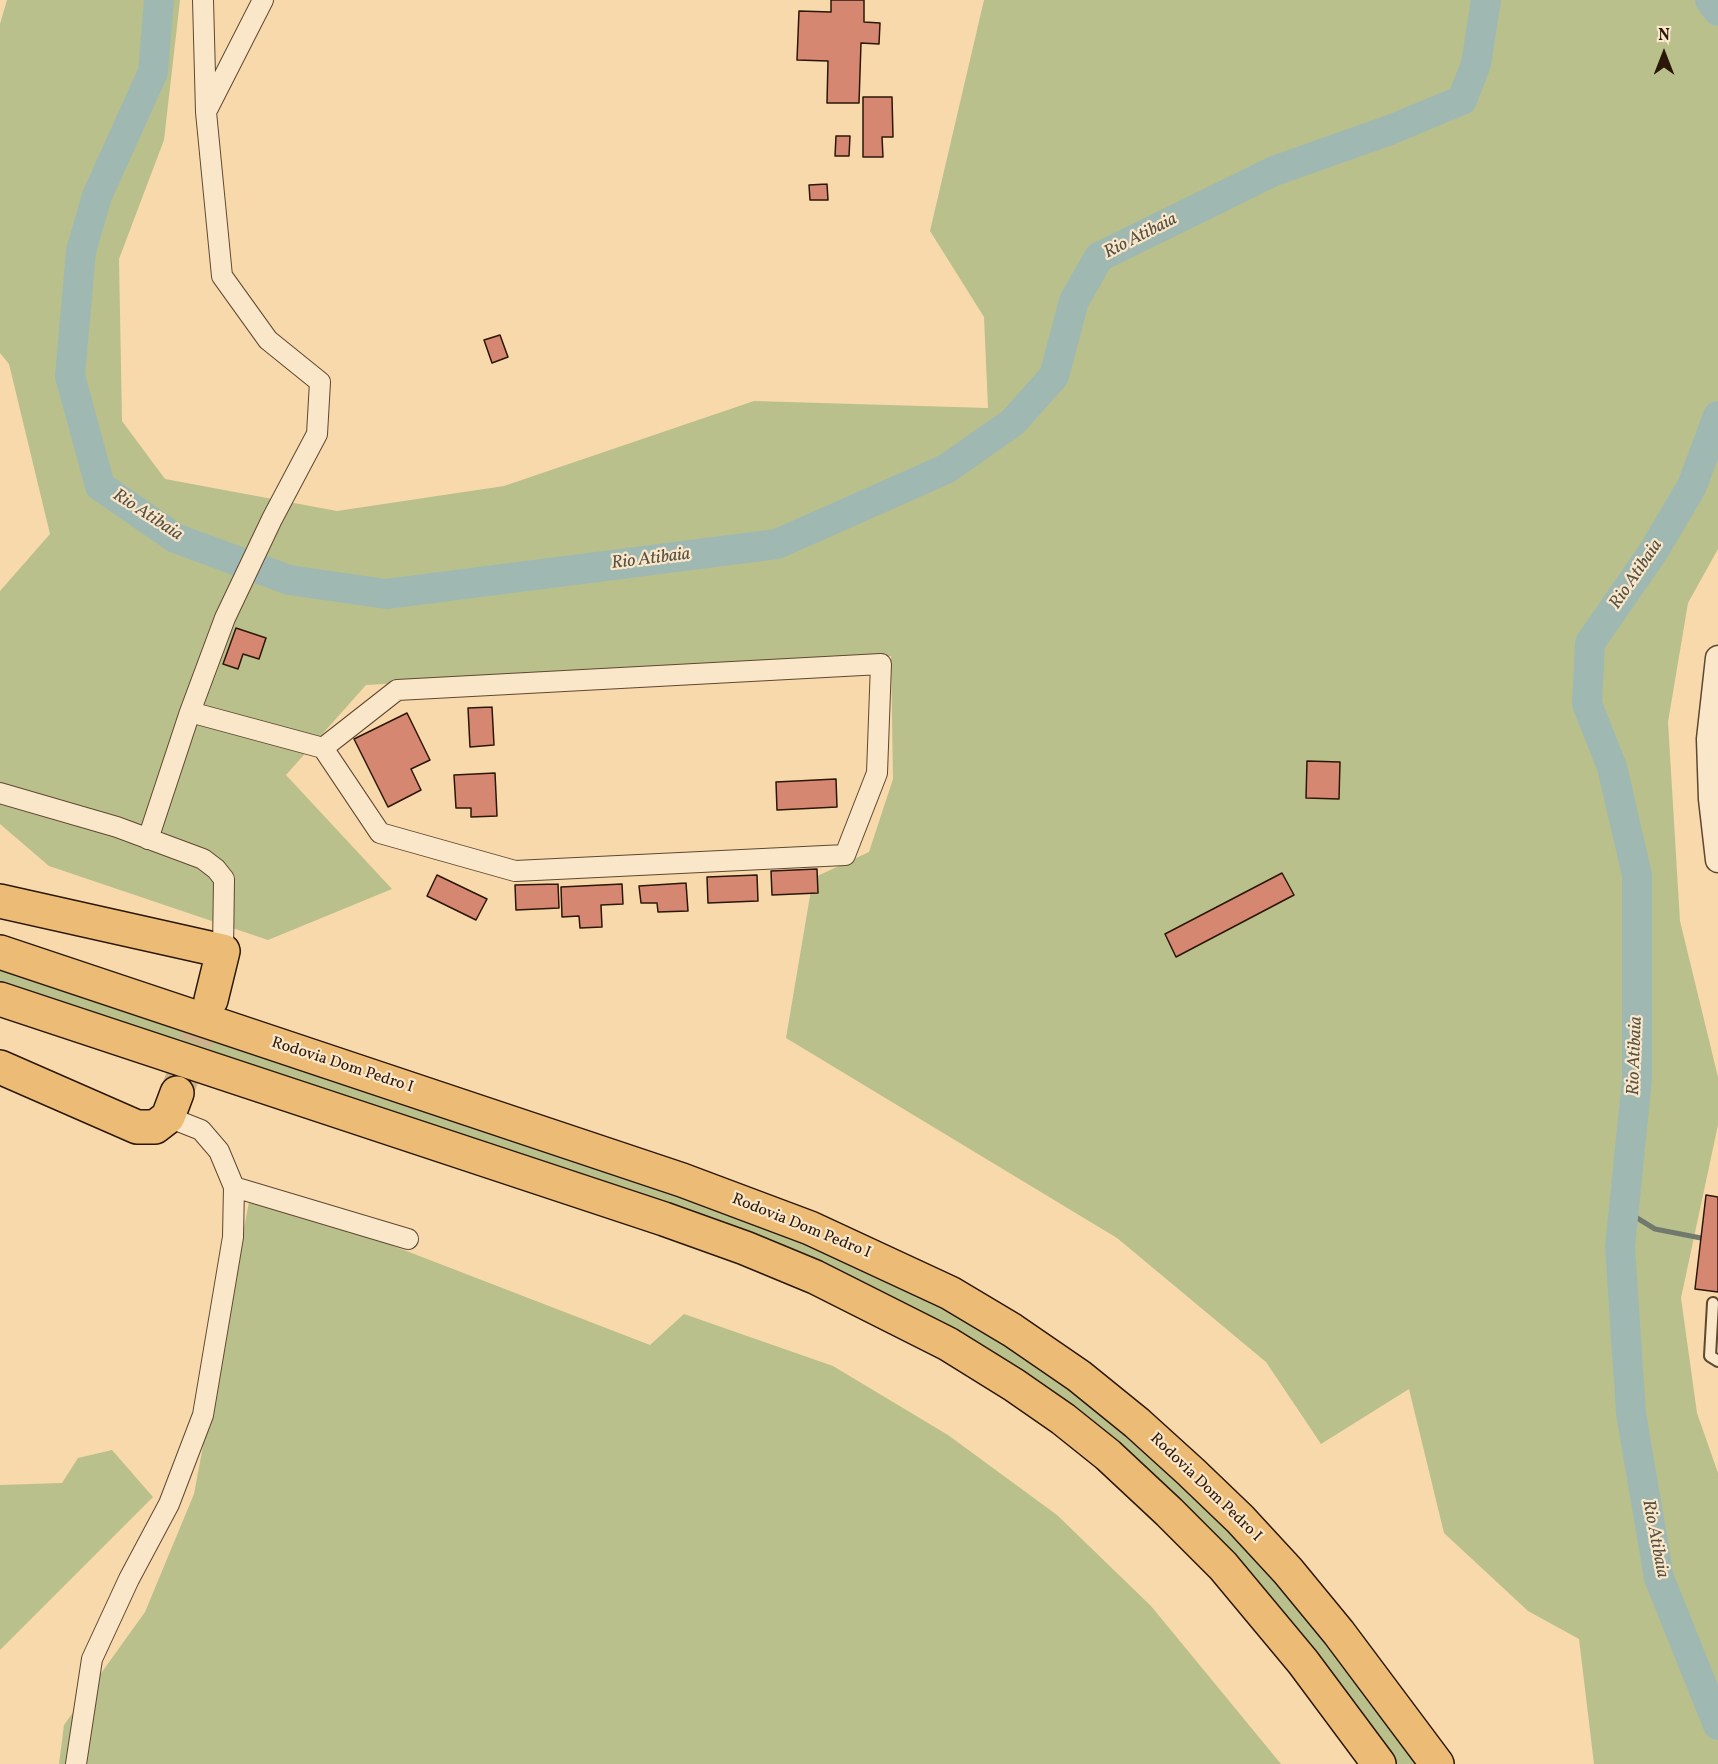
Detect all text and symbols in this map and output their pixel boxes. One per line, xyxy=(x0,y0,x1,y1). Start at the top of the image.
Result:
north arrow xyxy=(1634,24,1694,84)
text: N xyxy=(1658,25,1670,47)
water label: Rio Atibaia xyxy=(1101,209,1181,265)
water label: Rio Atibaia xyxy=(108,485,186,547)
water label: Rio Atibaia xyxy=(1606,536,1668,614)
water label: Rio Atibaia xyxy=(610,544,692,576)
water label: Rio Atibaia xyxy=(1624,1016,1648,1096)
street label: Rodovia Dom Pedro I xyxy=(269,1034,415,1098)
street label: Rodovia Dom Pedro I xyxy=(729,1190,873,1264)
street label: Rodovia Dom Pedro I xyxy=(1145,1430,1265,1546)
water label: Rio Atibaia xyxy=(1636,1498,1672,1580)

